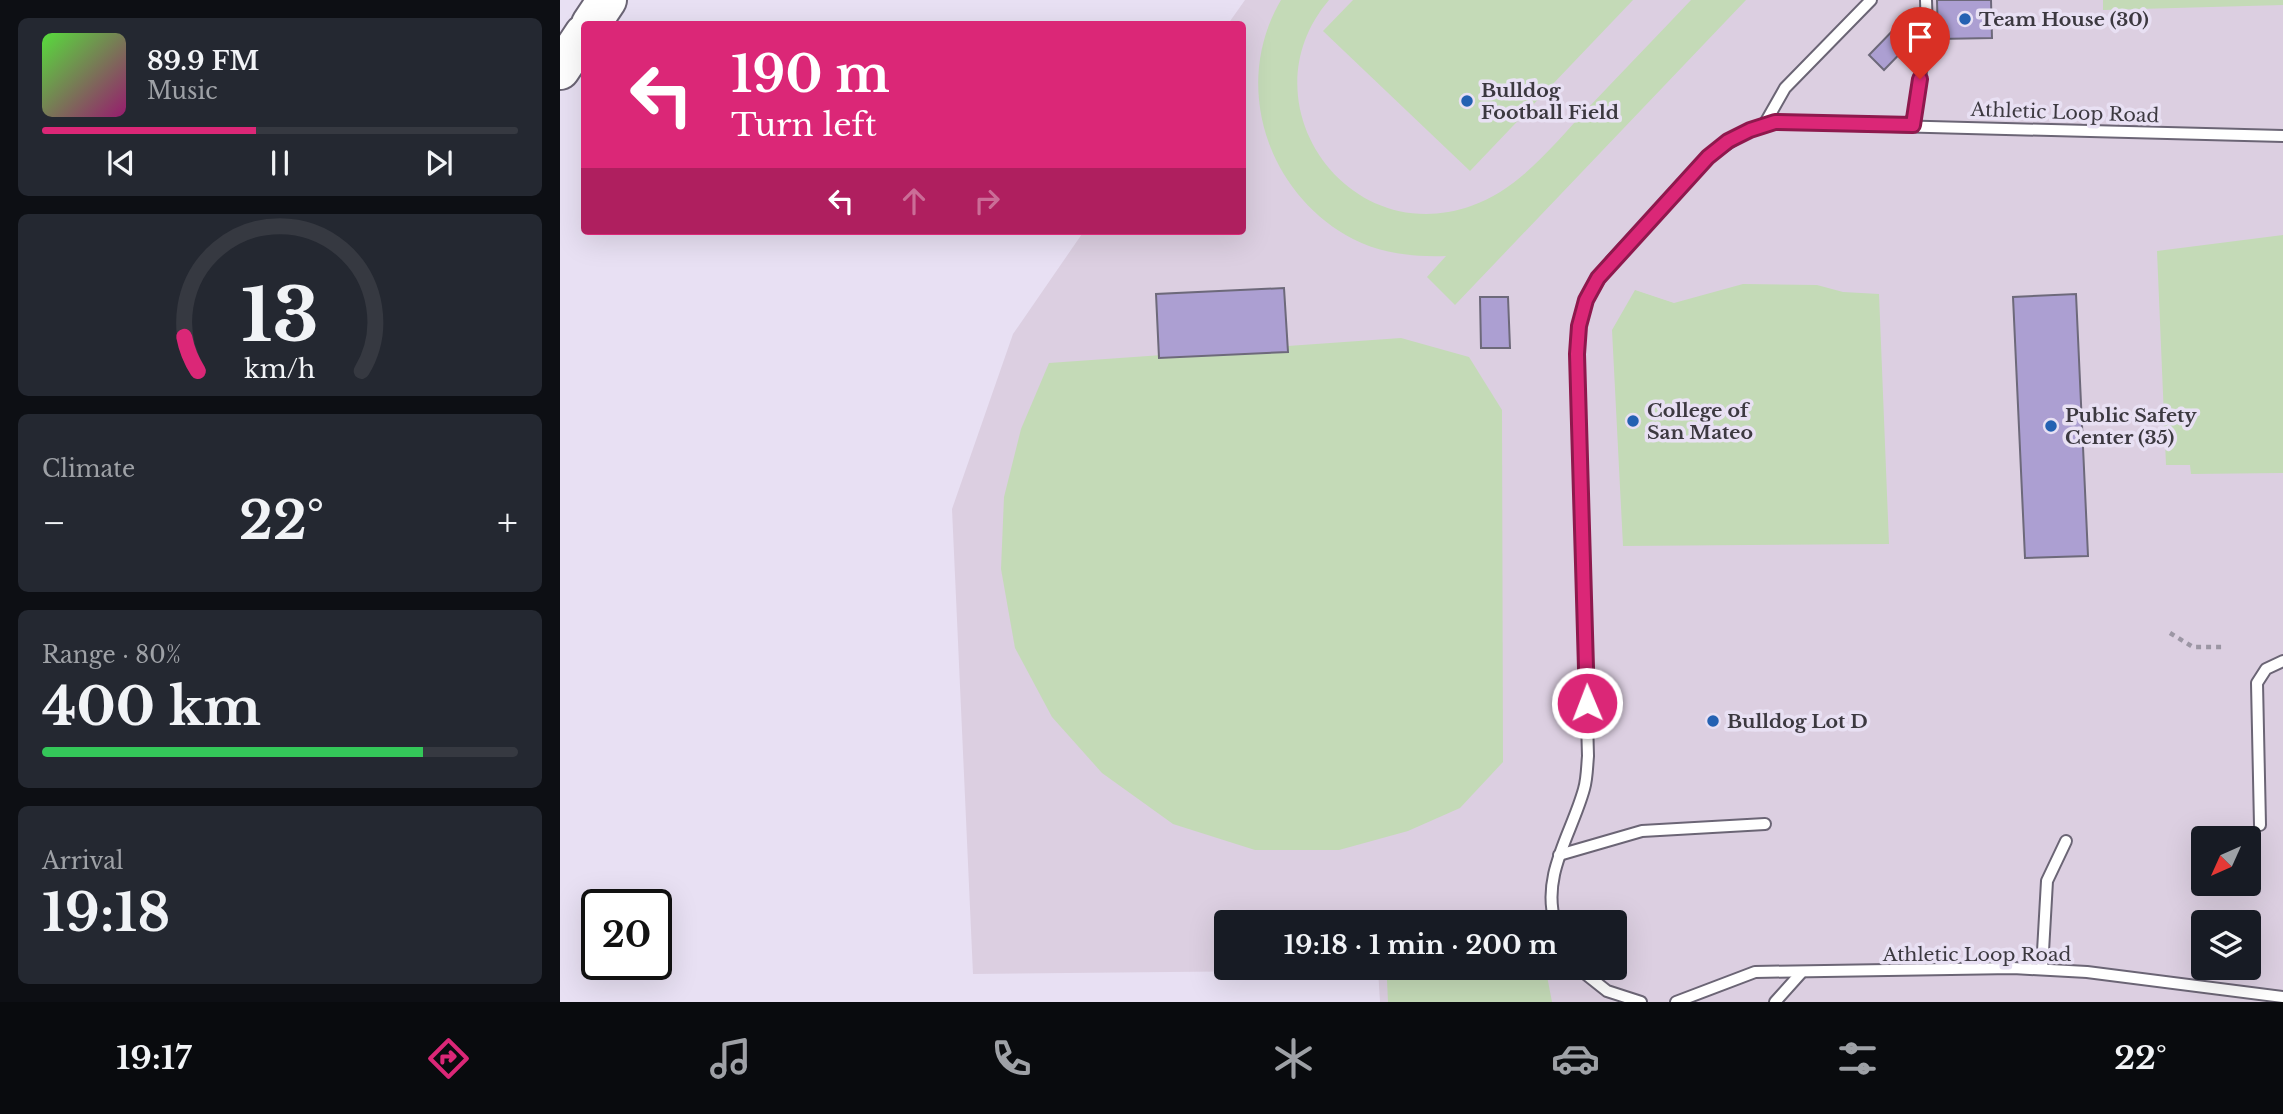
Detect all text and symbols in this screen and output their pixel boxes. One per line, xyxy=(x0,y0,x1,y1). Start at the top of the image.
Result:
pin xyxy=(1890,7,1950,79)
place label: Team House (30) xyxy=(1979,8,2149,31)
marker: Team House (30) xyxy=(1957,11,1973,27)
icon: arrive xyxy=(1901,18,1939,56)
text: 190 m xyxy=(731,44,890,105)
text: 89.9 FM xyxy=(147,45,259,77)
icon: left xyxy=(616,49,707,140)
text: Music xyxy=(147,77,218,105)
place label: Bulldog Football Field xyxy=(1481,79,1619,124)
marker: Bulldog Football Field xyxy=(1459,93,1475,109)
street label: Athletic Loop Road xyxy=(1969,98,2160,127)
text: Turn left xyxy=(731,105,877,145)
icon: previous xyxy=(102,144,140,182)
icon: pause xyxy=(261,144,299,182)
icon: next xyxy=(420,144,458,182)
icon: left xyxy=(822,182,860,220)
icon: ahead xyxy=(895,182,933,220)
icon: right xyxy=(968,182,1006,220)
text: 13 xyxy=(241,270,319,361)
text: km/h xyxy=(245,354,315,385)
place label: College of San Mateo xyxy=(1647,399,1753,444)
place label: Public Safety Center (35) xyxy=(2065,404,2197,449)
marker: College of San Mateo xyxy=(1625,413,1641,429)
marker: Public Safety Center (35) xyxy=(2043,418,2059,434)
text: Climate xyxy=(42,455,135,483)
text: 22° xyxy=(239,489,324,553)
text: − xyxy=(42,499,66,546)
text: + xyxy=(497,499,518,546)
text: Range · 80% xyxy=(42,641,181,669)
position arrow xyxy=(1550,666,1624,740)
text: 400 km xyxy=(42,675,261,739)
place label: Bulldog Lot D xyxy=(1727,710,1868,733)
marker: Bulldog Lot D xyxy=(1705,713,1721,729)
north arrow xyxy=(2191,826,2261,896)
map controls xyxy=(2191,826,2261,980)
text: Arrival xyxy=(42,847,123,875)
text: 19:18 xyxy=(42,881,170,945)
speed limit sign: 20 xyxy=(581,889,672,980)
button: layers xyxy=(2191,910,2261,980)
text: 19:18 · 1 min · 200 m xyxy=(1284,929,1557,961)
street label: Athletic Loop Road xyxy=(1882,943,2072,966)
icon: directions xyxy=(424,1034,473,1083)
icon: music xyxy=(706,1034,755,1083)
icon: phone xyxy=(987,1034,1036,1083)
icon: climate xyxy=(1269,1034,1318,1083)
icon: car xyxy=(1551,1034,1600,1083)
icon: filters xyxy=(1833,1034,1882,1083)
text: 19:17 xyxy=(116,1038,191,1078)
text: 22° xyxy=(2114,1038,2167,1078)

